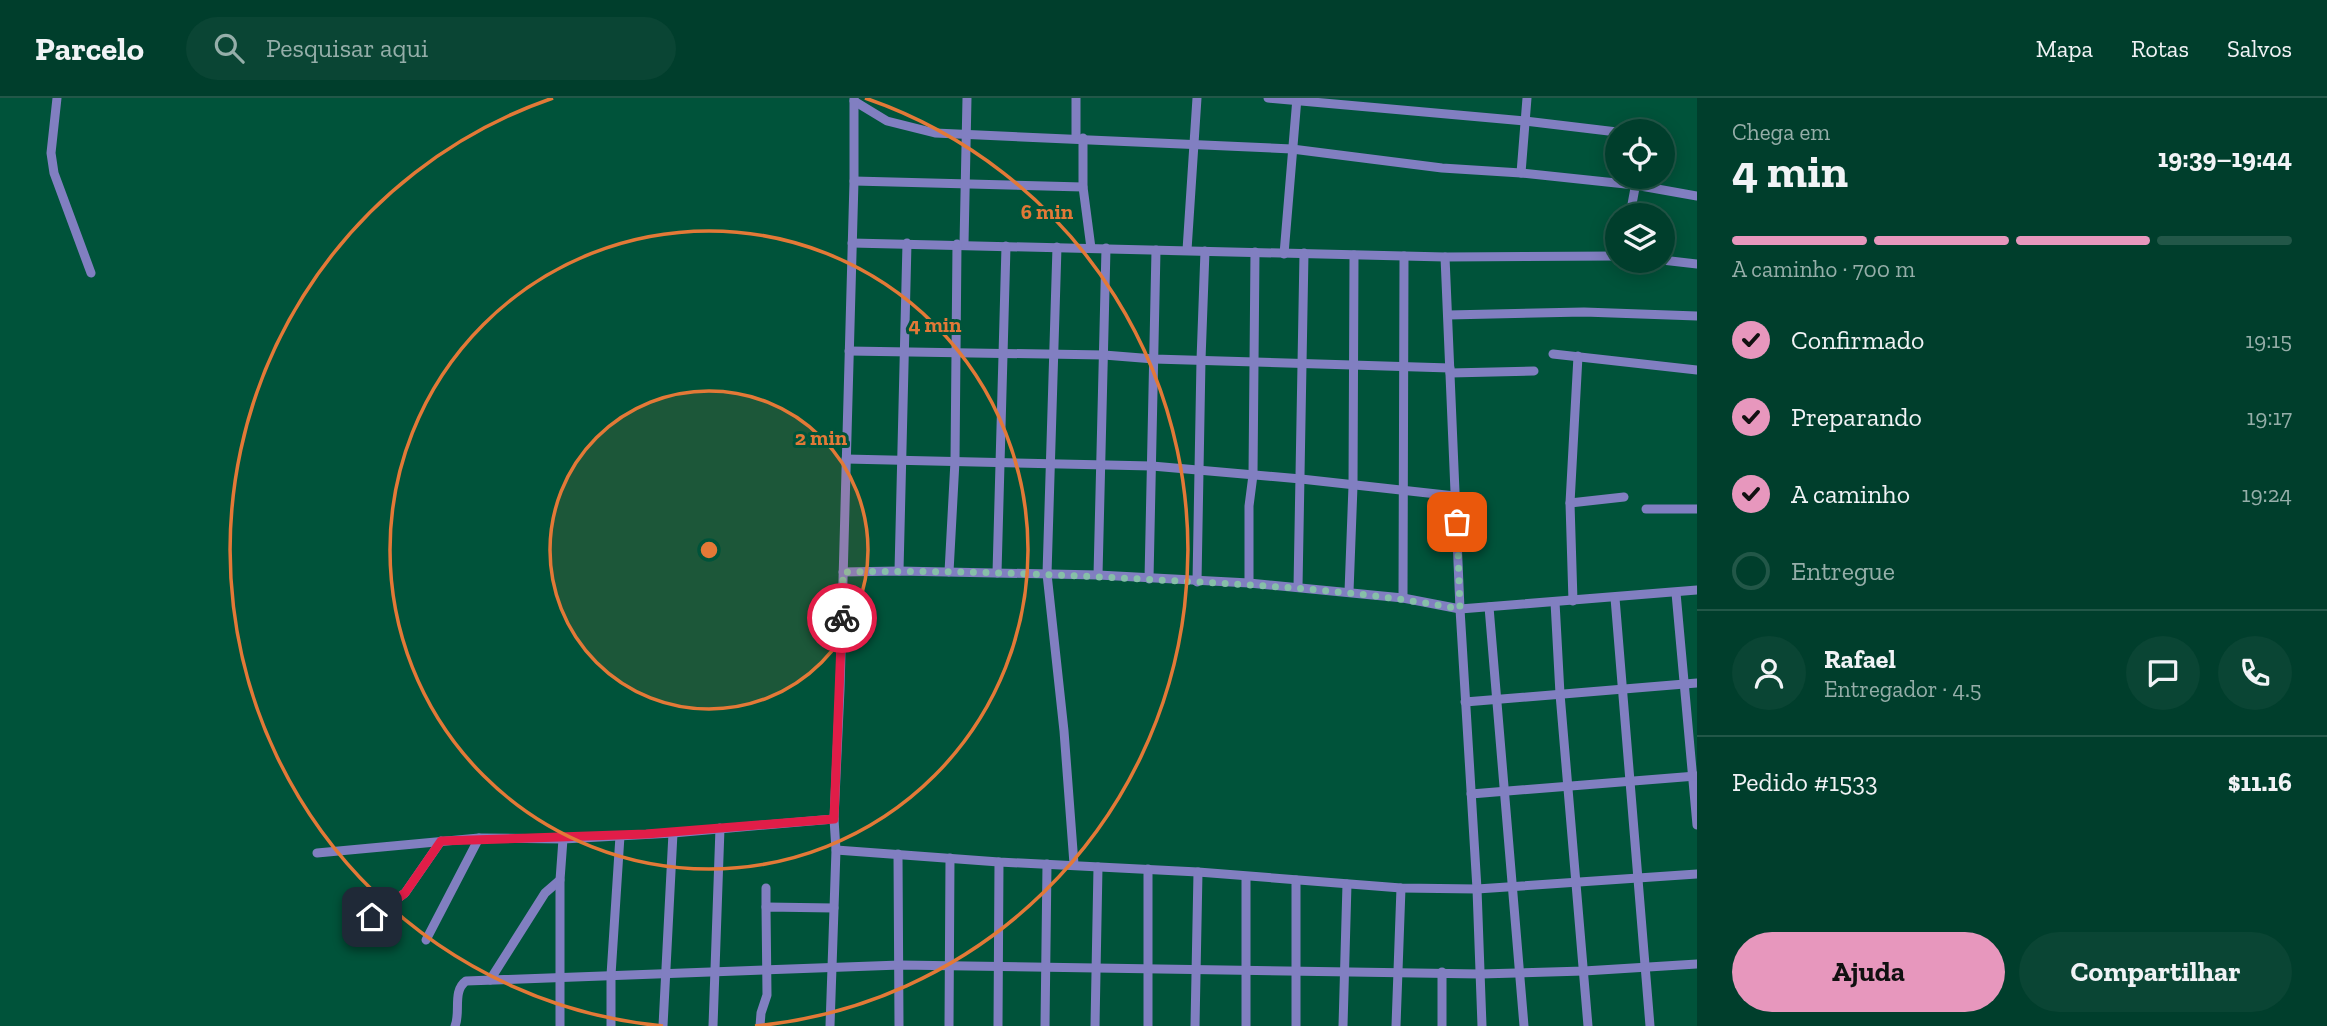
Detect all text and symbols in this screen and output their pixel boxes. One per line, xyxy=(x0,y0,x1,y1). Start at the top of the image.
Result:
search box xyxy=(186,17,676,80)
text: Parcelo xyxy=(35,29,144,68)
icon: search xyxy=(210,29,248,67)
text: Pesquisar aqui xyxy=(266,32,428,64)
text: Mapa xyxy=(2036,34,2093,63)
text: Rotas xyxy=(2131,34,2189,63)
text: Salvos xyxy=(2227,34,2292,63)
text: Chega em xyxy=(1732,118,1830,146)
map controls xyxy=(1605,119,1675,273)
button: locate xyxy=(1605,119,1675,189)
text: 19:39–19:44 xyxy=(2158,142,2292,174)
text: 4 min xyxy=(1732,144,1848,199)
text: 6 min xyxy=(1021,199,1074,224)
button: layers xyxy=(1605,203,1675,273)
text: A caminho · 700 m xyxy=(1732,255,1915,283)
text: 4 min xyxy=(908,312,962,337)
icon: check xyxy=(1732,321,1770,359)
text: Confirmado xyxy=(1791,324,1924,356)
text: 19:15 xyxy=(2245,326,2292,354)
icon: check xyxy=(1732,398,1770,436)
text: Preparando xyxy=(1791,401,1922,433)
text: 19:17 xyxy=(2246,403,2292,431)
text: 2 min xyxy=(795,425,848,450)
icon: check xyxy=(1732,475,1770,513)
text: A caminho xyxy=(1791,478,1910,510)
text: 19:24 xyxy=(2242,480,2292,508)
pin xyxy=(1427,492,1487,552)
icon: bag xyxy=(1438,503,1476,541)
centre of rings xyxy=(697,538,721,562)
text: Entregue xyxy=(1791,555,1895,587)
courier xyxy=(807,583,877,653)
icon: bike xyxy=(823,599,861,637)
button: person xyxy=(1732,636,1806,710)
button: chat xyxy=(2126,636,2200,710)
button: phone xyxy=(2218,636,2292,710)
text: Rafael xyxy=(1824,643,1896,675)
text: Entregador · 4.5 xyxy=(1824,675,1982,703)
text: Pedido #1533 xyxy=(1732,766,1878,798)
text: $11.16 xyxy=(2228,766,2292,798)
pin xyxy=(342,887,402,947)
icon: home xyxy=(353,898,391,936)
button: Ajuda xyxy=(1732,932,2005,1012)
button: Compartilhar xyxy=(2019,932,2292,1012)

